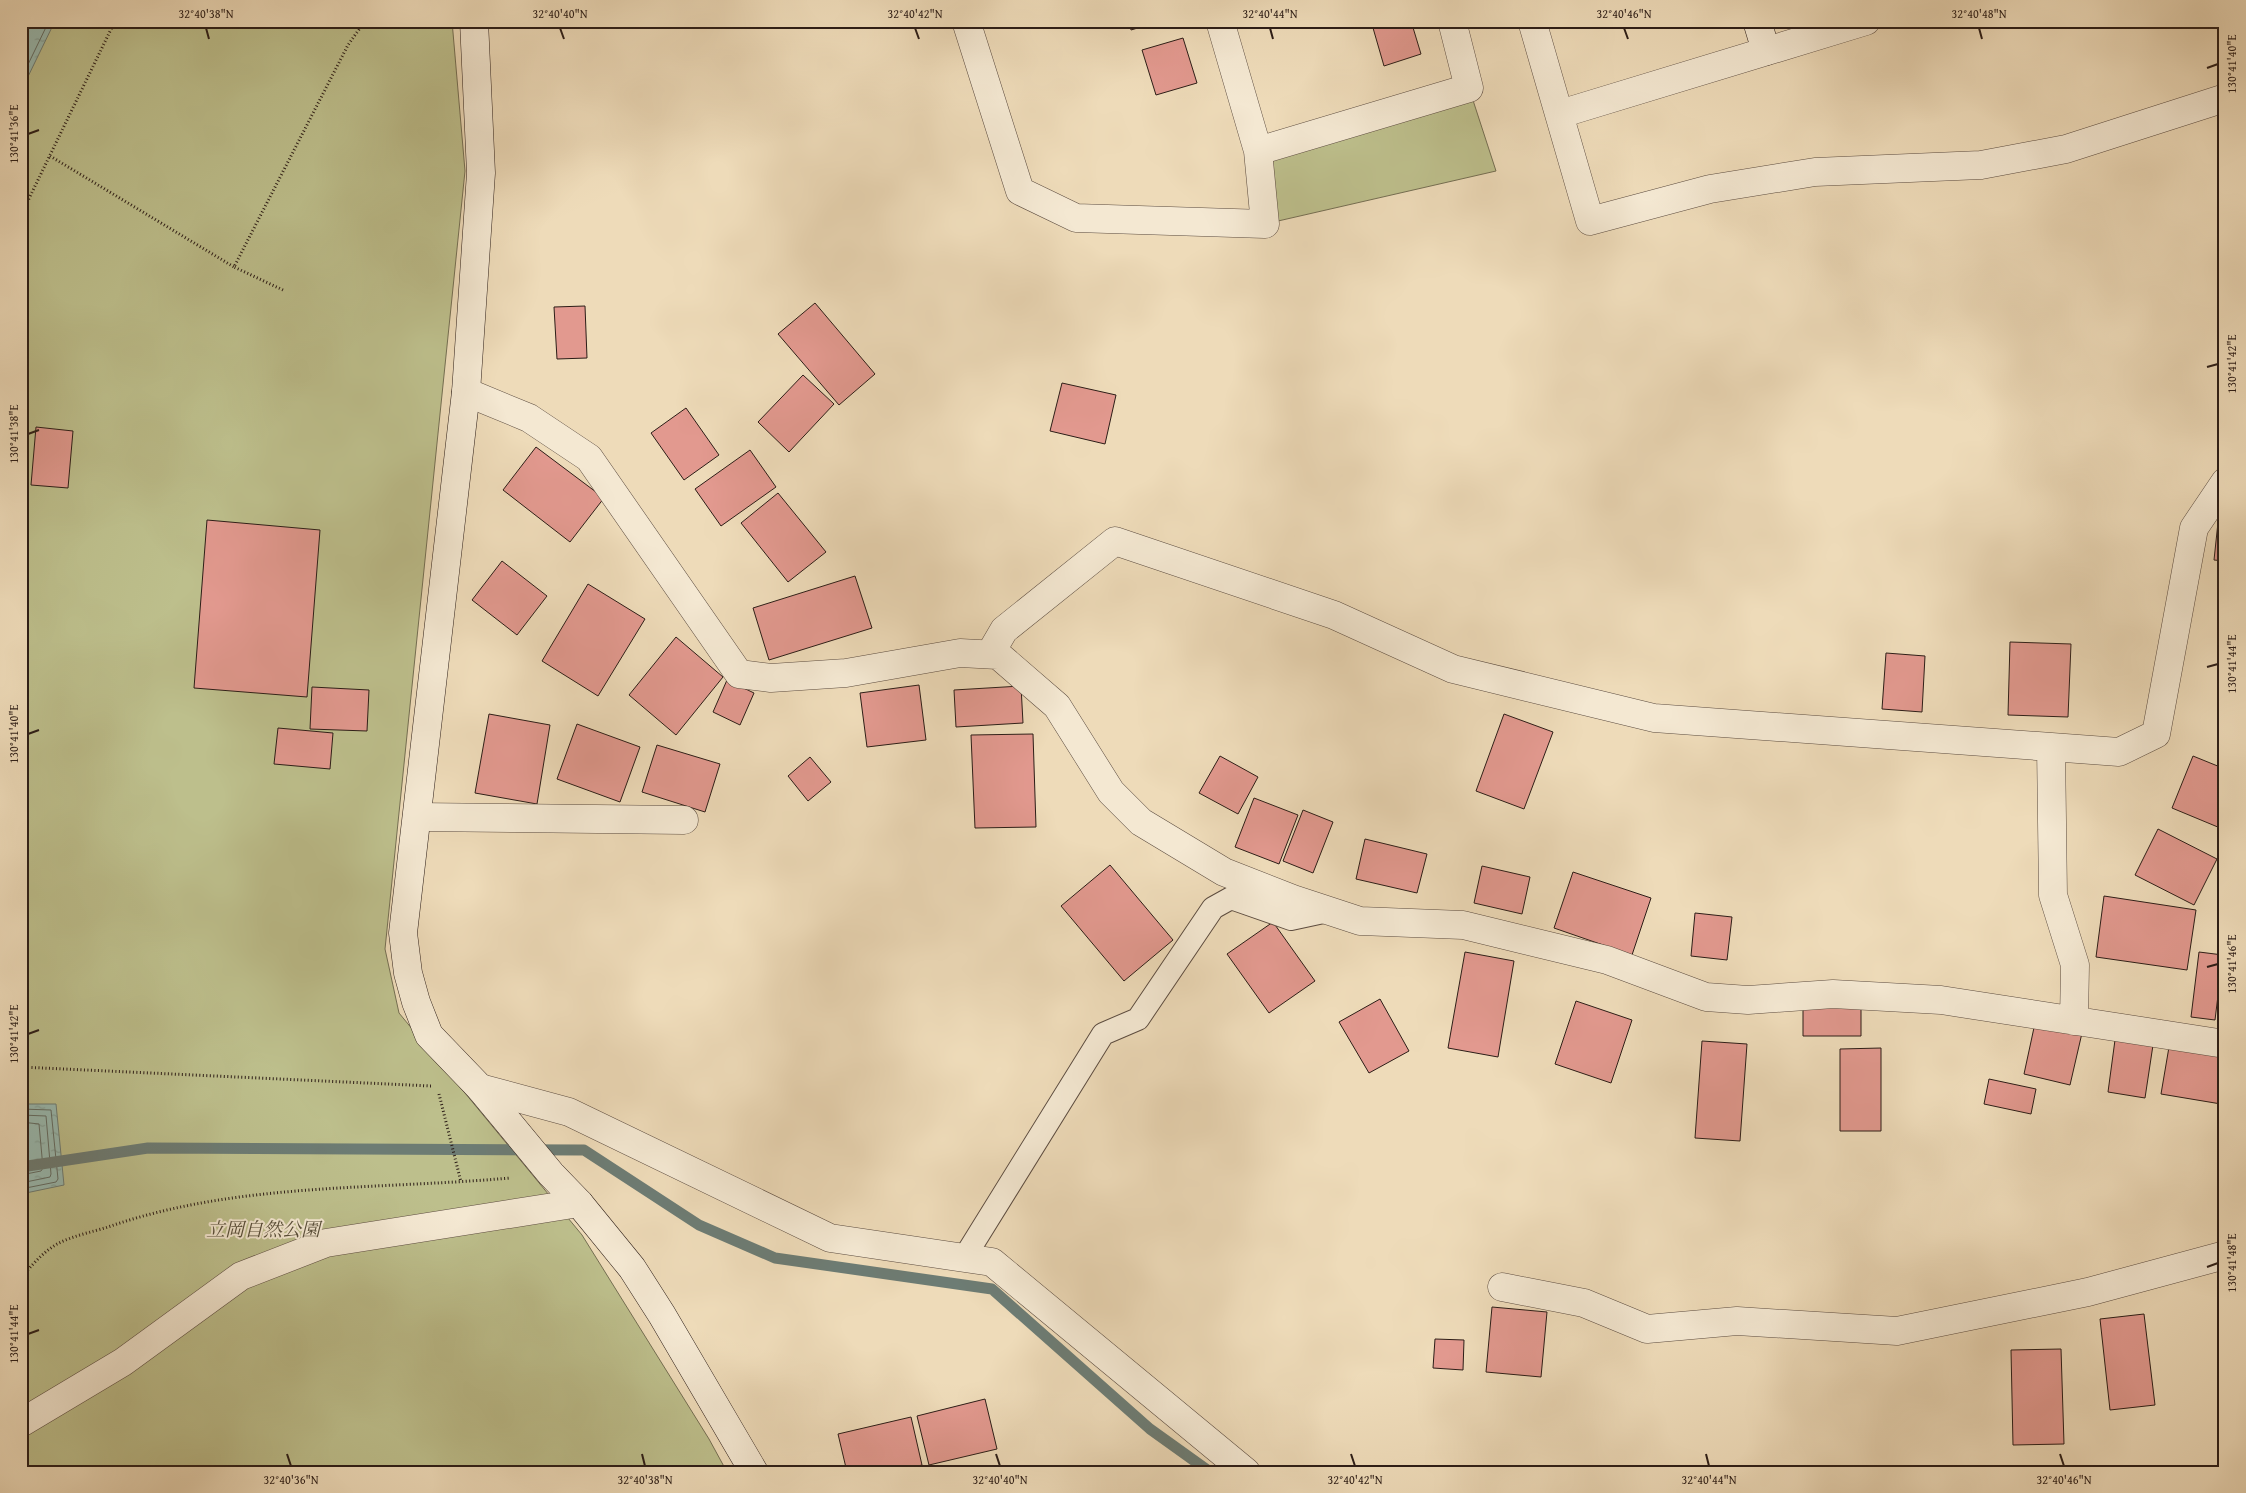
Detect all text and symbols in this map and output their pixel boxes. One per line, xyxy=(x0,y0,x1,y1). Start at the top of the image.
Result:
text: 32°40'38"N xyxy=(178,5,234,22)
text: 32°40'40"N xyxy=(532,5,588,22)
text: 32°40'42"N xyxy=(887,5,943,22)
text: 32°40'44"N xyxy=(1242,5,1298,22)
text: 32°40'46"N xyxy=(1596,5,1652,22)
text: 32°40'48"N xyxy=(1951,5,2007,22)
text: 130°41'40"E xyxy=(2223,34,2240,94)
text: 130°41'36"E xyxy=(5,104,22,164)
text: 130°41'42"E xyxy=(2223,334,2240,394)
text: 130°41'38"E xyxy=(5,404,22,464)
text: 130°41'44"E xyxy=(2223,634,2240,694)
text: 130°41'40"E xyxy=(5,704,22,764)
text: 130°41'46"E xyxy=(2223,934,2240,994)
text: 130°41'42"E xyxy=(5,1004,22,1064)
park label: 立岡自然公園 xyxy=(206,1215,323,1243)
text: 130°41'48"E xyxy=(2223,1233,2240,1293)
text: 130°41'44"E xyxy=(5,1304,22,1364)
text: 32°40'36"N xyxy=(263,1471,319,1488)
text: 32°40'38"N xyxy=(617,1471,673,1488)
text: 32°40'40"N xyxy=(972,1471,1028,1488)
text: 32°40'42"N xyxy=(1327,1471,1383,1488)
text: 32°40'44"N xyxy=(1681,1471,1737,1488)
text: 32°40'46"N xyxy=(2036,1471,2092,1488)

